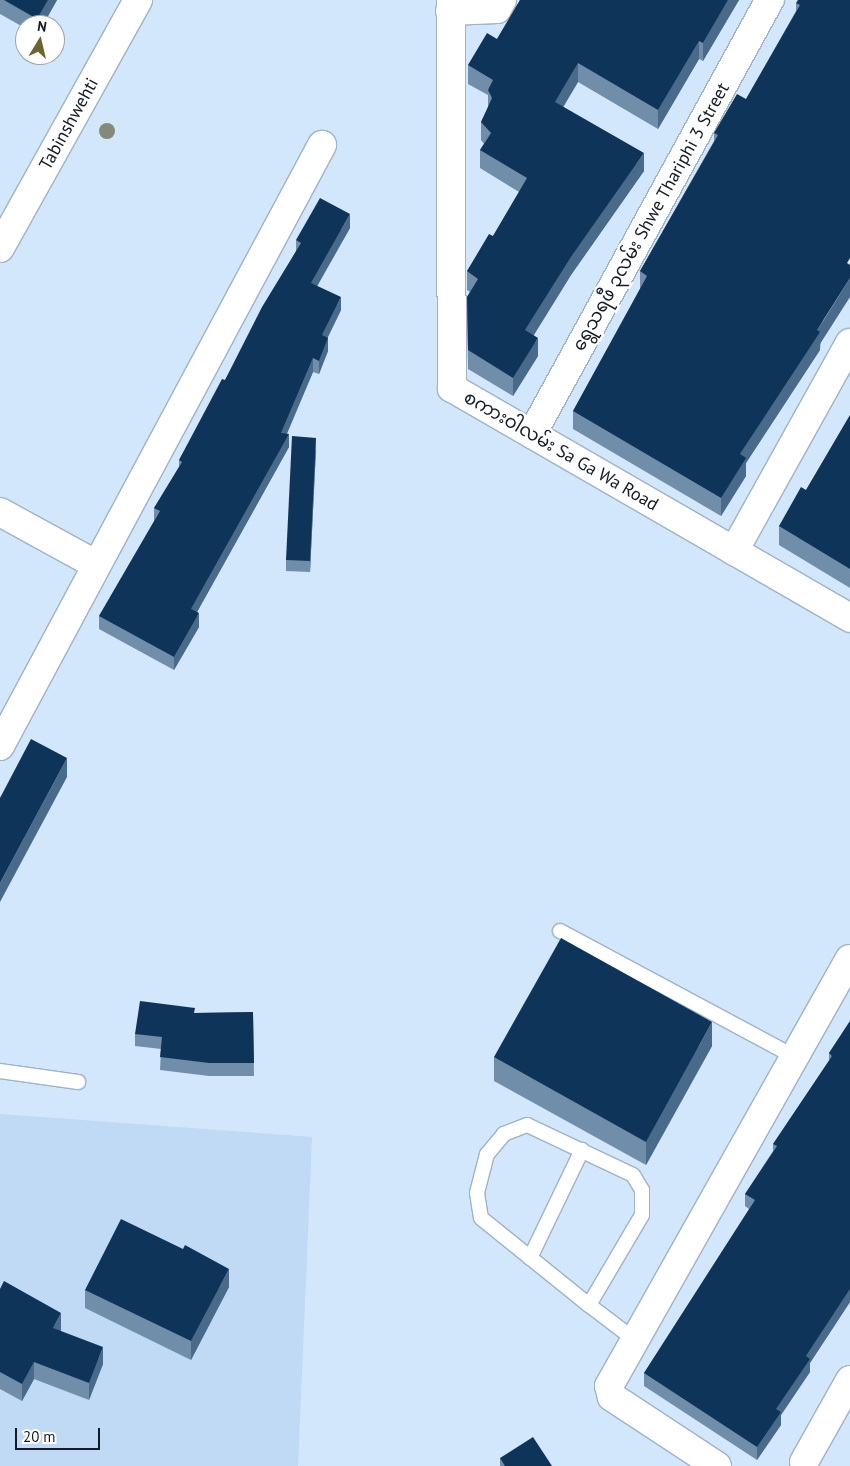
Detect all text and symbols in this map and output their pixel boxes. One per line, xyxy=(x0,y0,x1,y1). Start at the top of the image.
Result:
north arrow xyxy=(15,15,65,65)
text: N xyxy=(36,17,48,36)
street label: Tabinshwehti xyxy=(35,74,103,174)
street label: ရွေသရဖီ ၃လမ်း Shwe Thariphi 3 Street xyxy=(568,79,734,355)
street label: စကားဝါလမ်း Sa Ga Wa Road xyxy=(460,386,662,516)
scale bar xyxy=(18,1418,102,1450)
text: 20 m xyxy=(23,1427,56,1446)

